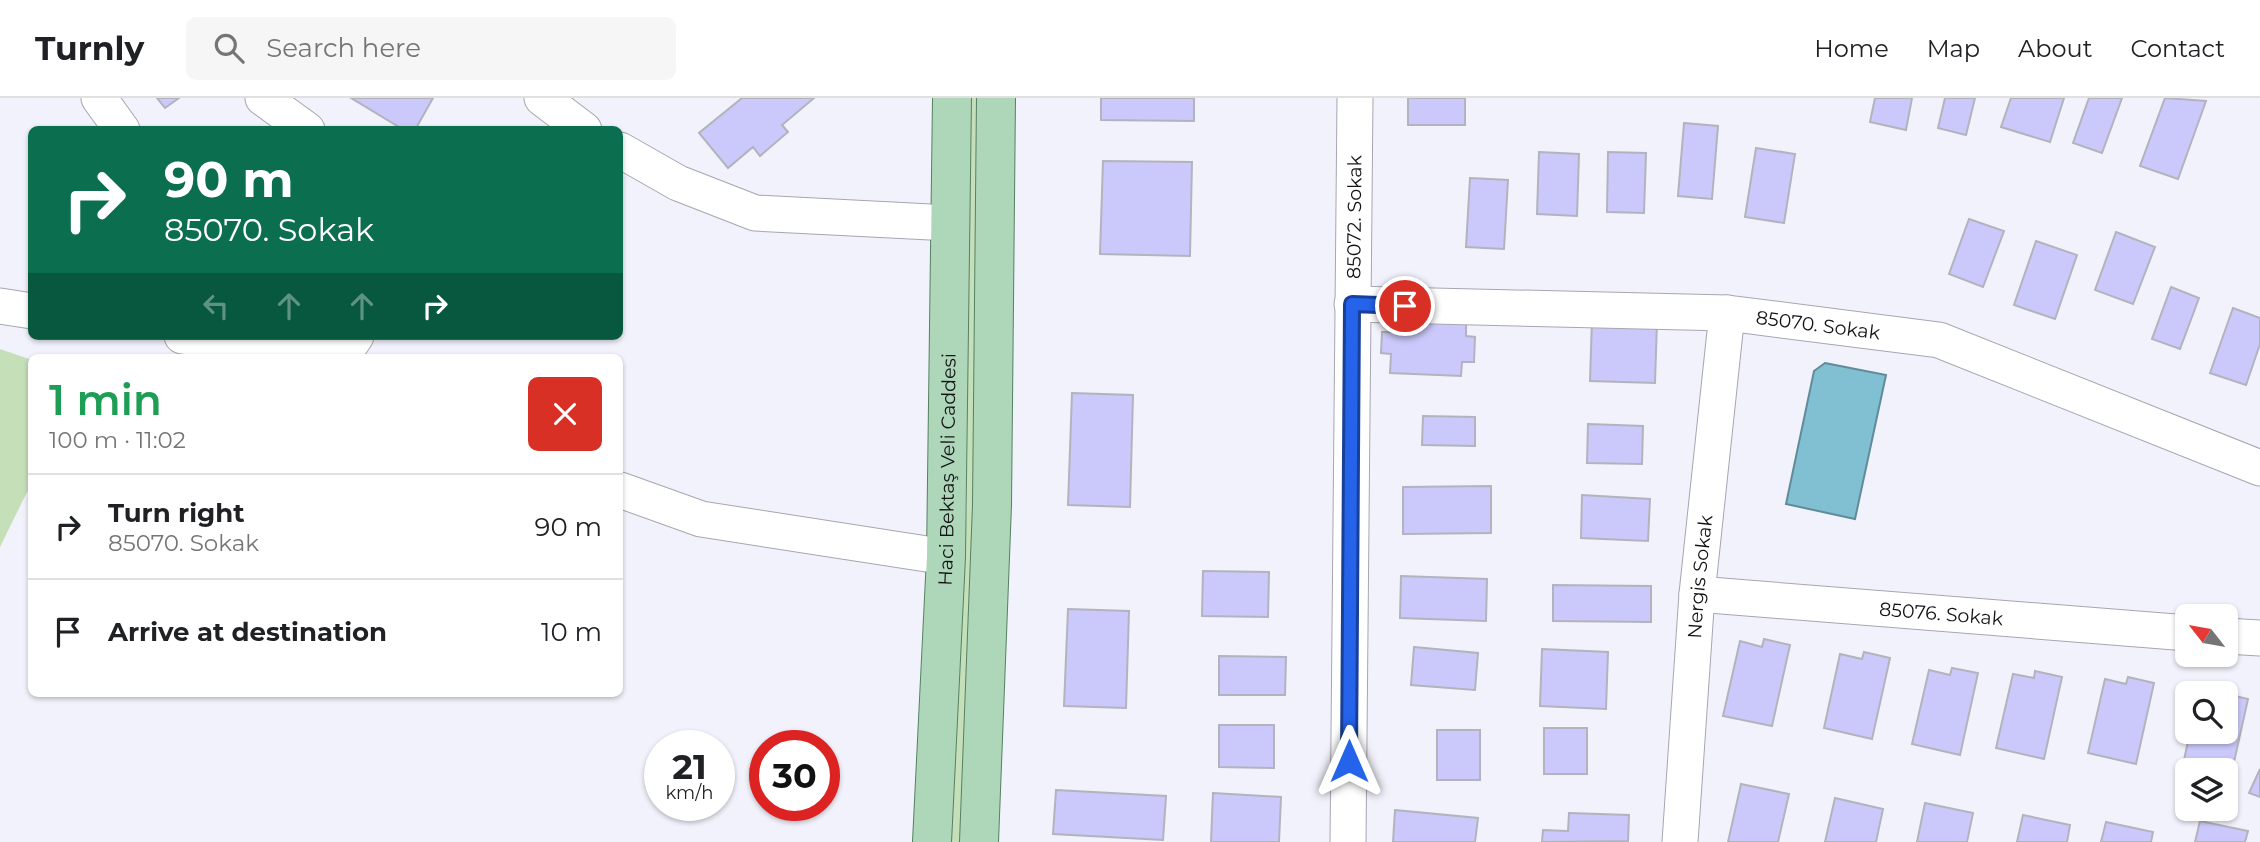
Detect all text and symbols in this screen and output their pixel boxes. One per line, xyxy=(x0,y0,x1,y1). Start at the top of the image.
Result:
search box xyxy=(186,17,676,80)
text: Turnly xyxy=(35,28,144,68)
icon: search xyxy=(210,29,248,67)
text: Search here xyxy=(266,32,421,64)
text: Home xyxy=(1814,34,1889,63)
text: Map xyxy=(1927,34,1980,63)
text: About xyxy=(2018,34,2092,63)
text: Contact xyxy=(2130,34,2225,63)
text: 90 m xyxy=(164,150,294,209)
icon: right xyxy=(49,154,140,245)
street label: 85072. Sokak xyxy=(1342,154,1366,279)
text: 85070. Sokak xyxy=(164,210,374,249)
pin xyxy=(1375,276,1435,336)
icon: left xyxy=(197,287,235,325)
icon: ahead xyxy=(270,287,308,325)
icon: ahead xyxy=(343,287,381,325)
icon: right xyxy=(416,287,454,325)
icon: arrive xyxy=(1386,287,1424,325)
street label: 85070. Sokak xyxy=(1755,305,1882,344)
street label: Haci Bektaş Veli Caddesi xyxy=(933,353,960,586)
text: 1 min xyxy=(49,374,162,426)
button: close xyxy=(528,377,602,451)
text: 100 m · 11:02 xyxy=(49,426,186,454)
text: Turn right xyxy=(108,497,244,529)
icon: right xyxy=(49,508,87,546)
text: 90 m xyxy=(535,511,602,543)
street label: Nergis Sokak xyxy=(1682,513,1717,639)
text: 85070. Sokak xyxy=(108,529,259,557)
street label: 85076. Sokak xyxy=(1878,597,2005,630)
north arrow xyxy=(2175,604,2238,667)
map controls xyxy=(2175,604,2238,821)
icon: arrive xyxy=(49,613,87,651)
text: Arrive at destination xyxy=(108,616,387,648)
text: 10 m xyxy=(541,616,602,648)
button: search xyxy=(2175,681,2238,744)
position arrow xyxy=(1312,724,1386,798)
speed limit sign: 30 xyxy=(749,730,840,821)
text: 21 xyxy=(672,745,707,788)
button: layers xyxy=(2175,758,2238,821)
text: km/h xyxy=(665,782,714,804)

